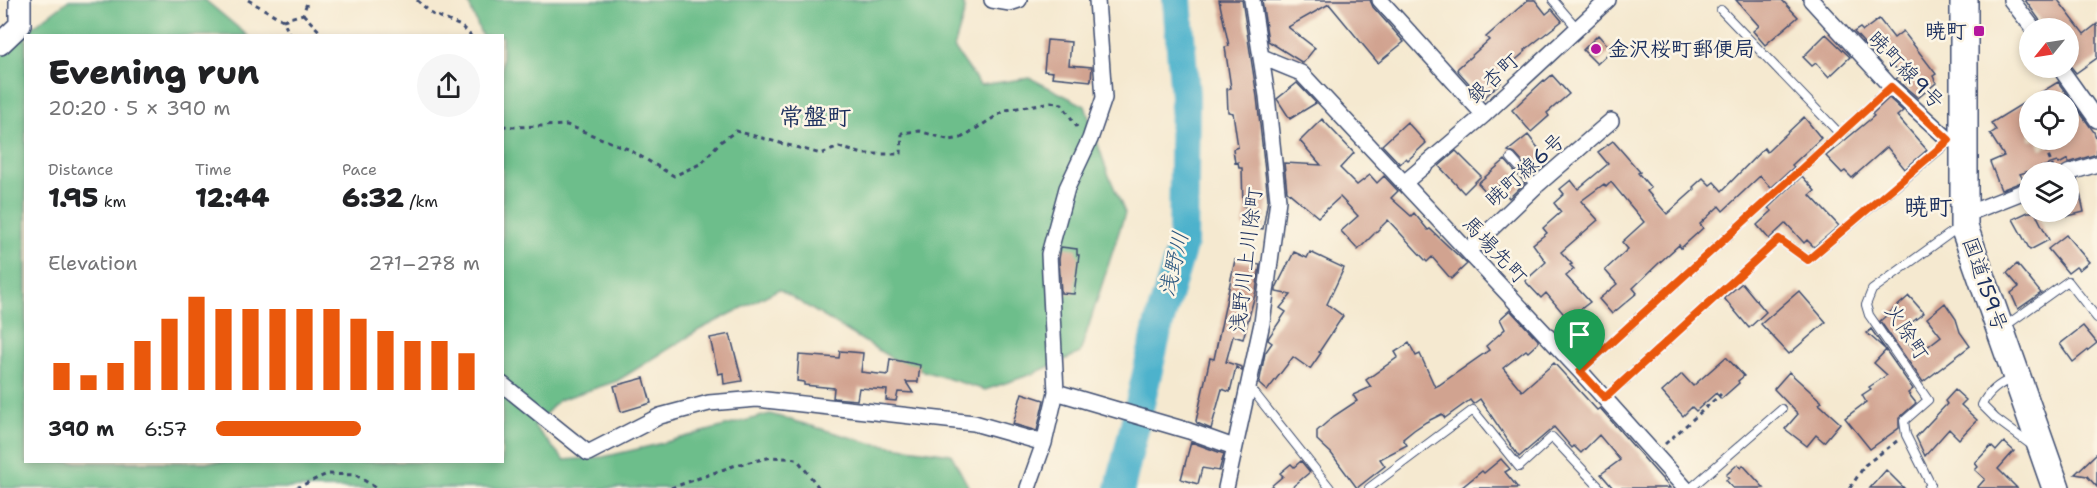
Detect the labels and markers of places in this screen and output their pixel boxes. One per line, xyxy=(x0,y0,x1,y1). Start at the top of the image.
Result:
place label: 暁町 xyxy=(1925,17,1967,45)
marker: 暁町 xyxy=(1972,24,1986,38)
place label: 金沢桜町郵便局 xyxy=(1608,35,1755,63)
marker: 金沢桜町郵便局 xyxy=(1589,42,1603,56)
pin xyxy=(1554,309,1605,371)

